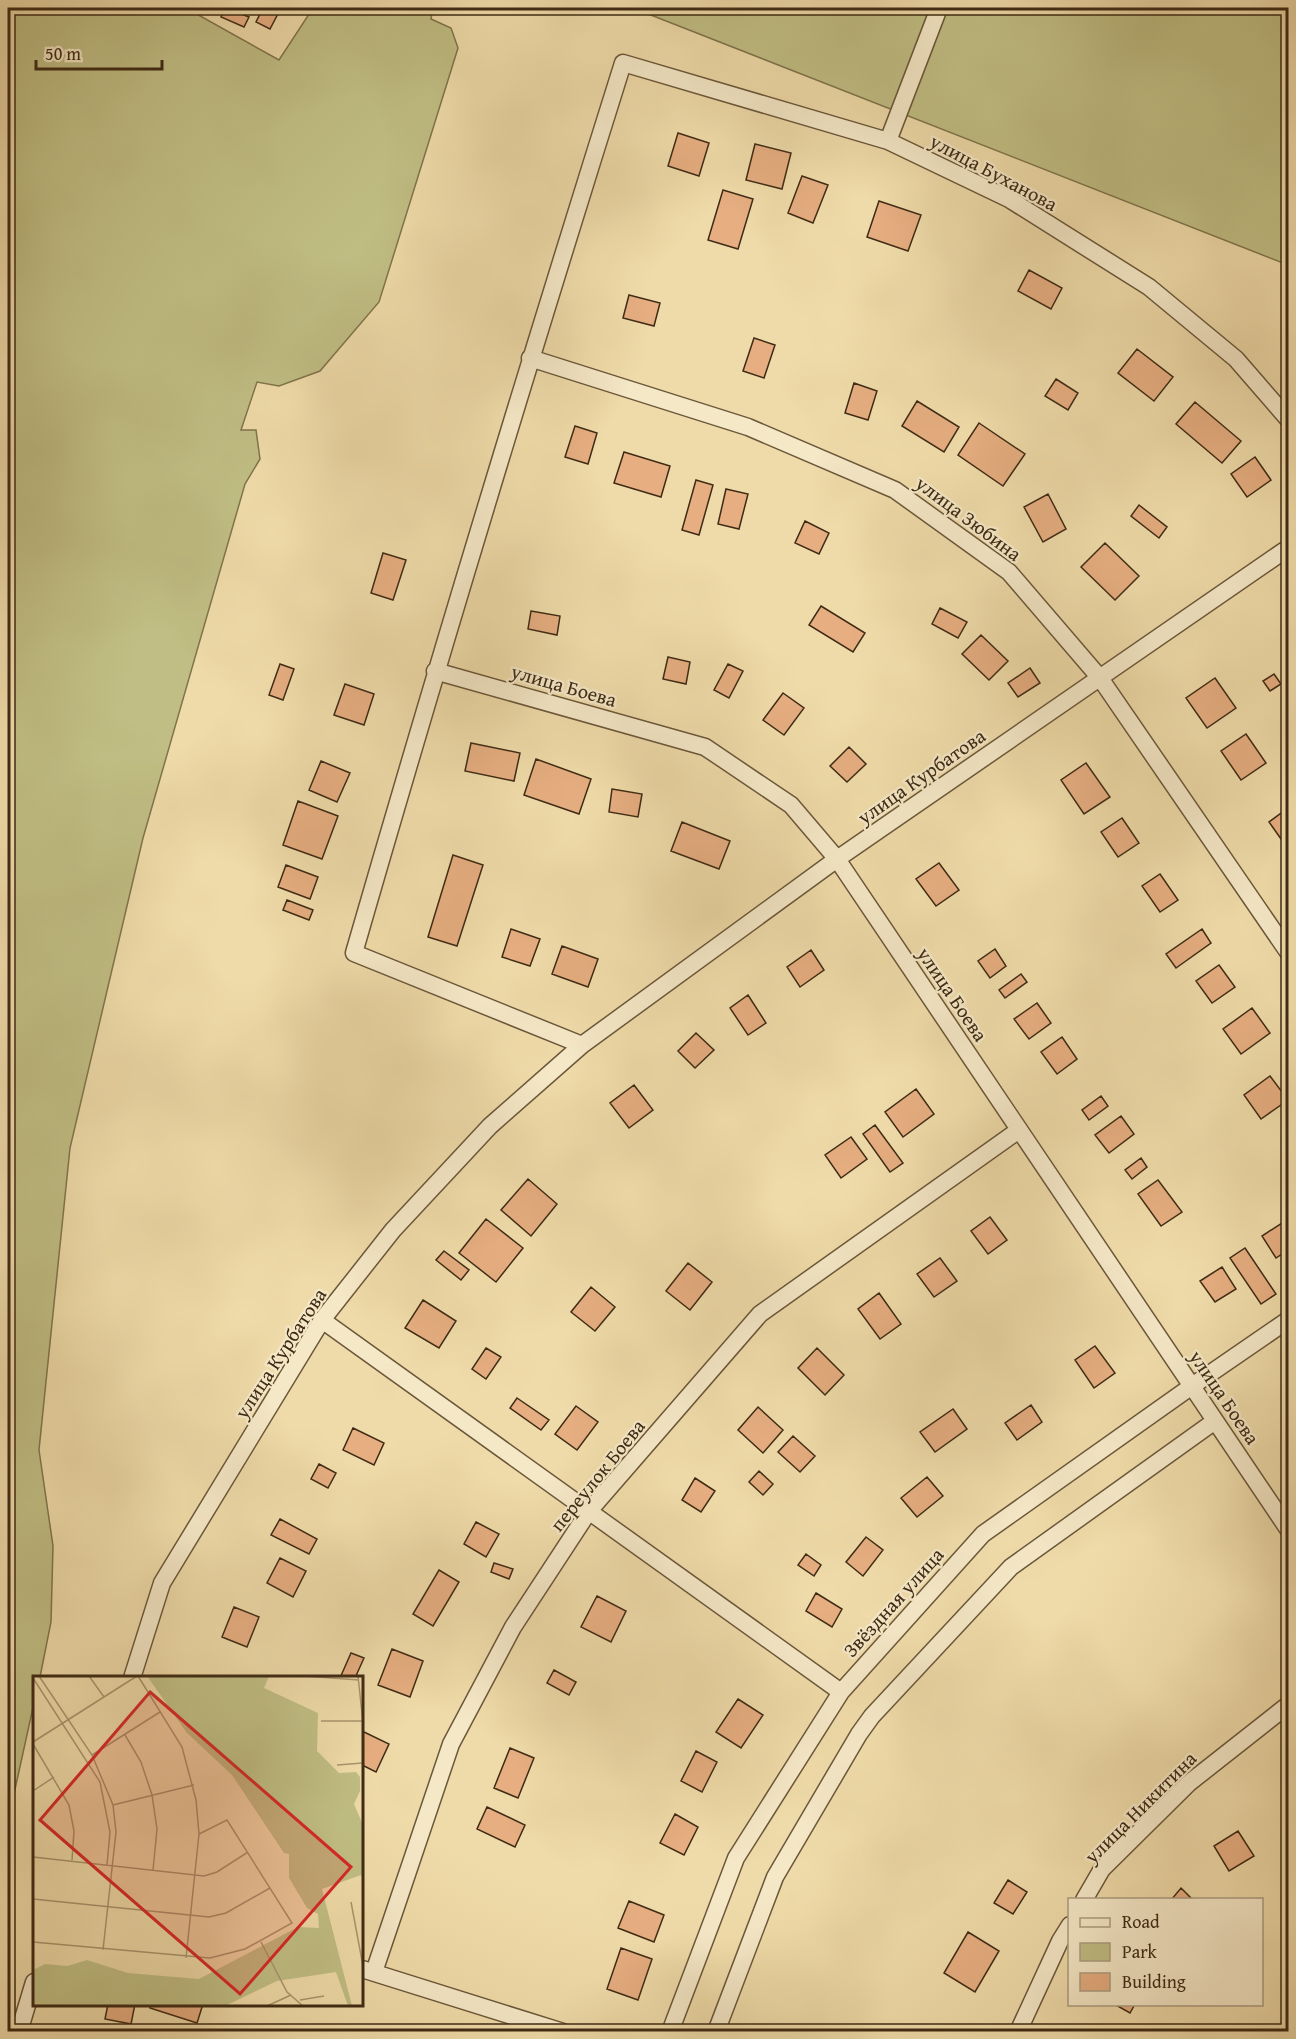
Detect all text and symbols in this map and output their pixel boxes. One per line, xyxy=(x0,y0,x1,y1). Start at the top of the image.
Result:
scale bar xyxy=(36,33,162,71)
text: 50 m xyxy=(45,40,81,67)
street label: улица Буханова xyxy=(924,126,1063,218)
street label: улица Зюбина xyxy=(909,468,1029,568)
street label: улица Боева xyxy=(507,656,621,714)
street label: улица Курбатова xyxy=(850,721,991,832)
street label: улица Боева xyxy=(910,940,996,1048)
street label: улица Курбатова xyxy=(226,1282,333,1425)
street label: улица Боева xyxy=(1182,1343,1268,1451)
street label: переулок Боева xyxy=(543,1412,652,1537)
street label: Звёздная улица xyxy=(836,1540,950,1663)
inset map xyxy=(33,1676,363,2006)
street label: улица Никитина xyxy=(1076,1744,1203,1871)
legend xyxy=(1068,1898,1263,2006)
text: Road xyxy=(1122,1908,1160,1935)
text: Park xyxy=(1122,1938,1158,1965)
text: Building xyxy=(1122,1968,1186,1995)

